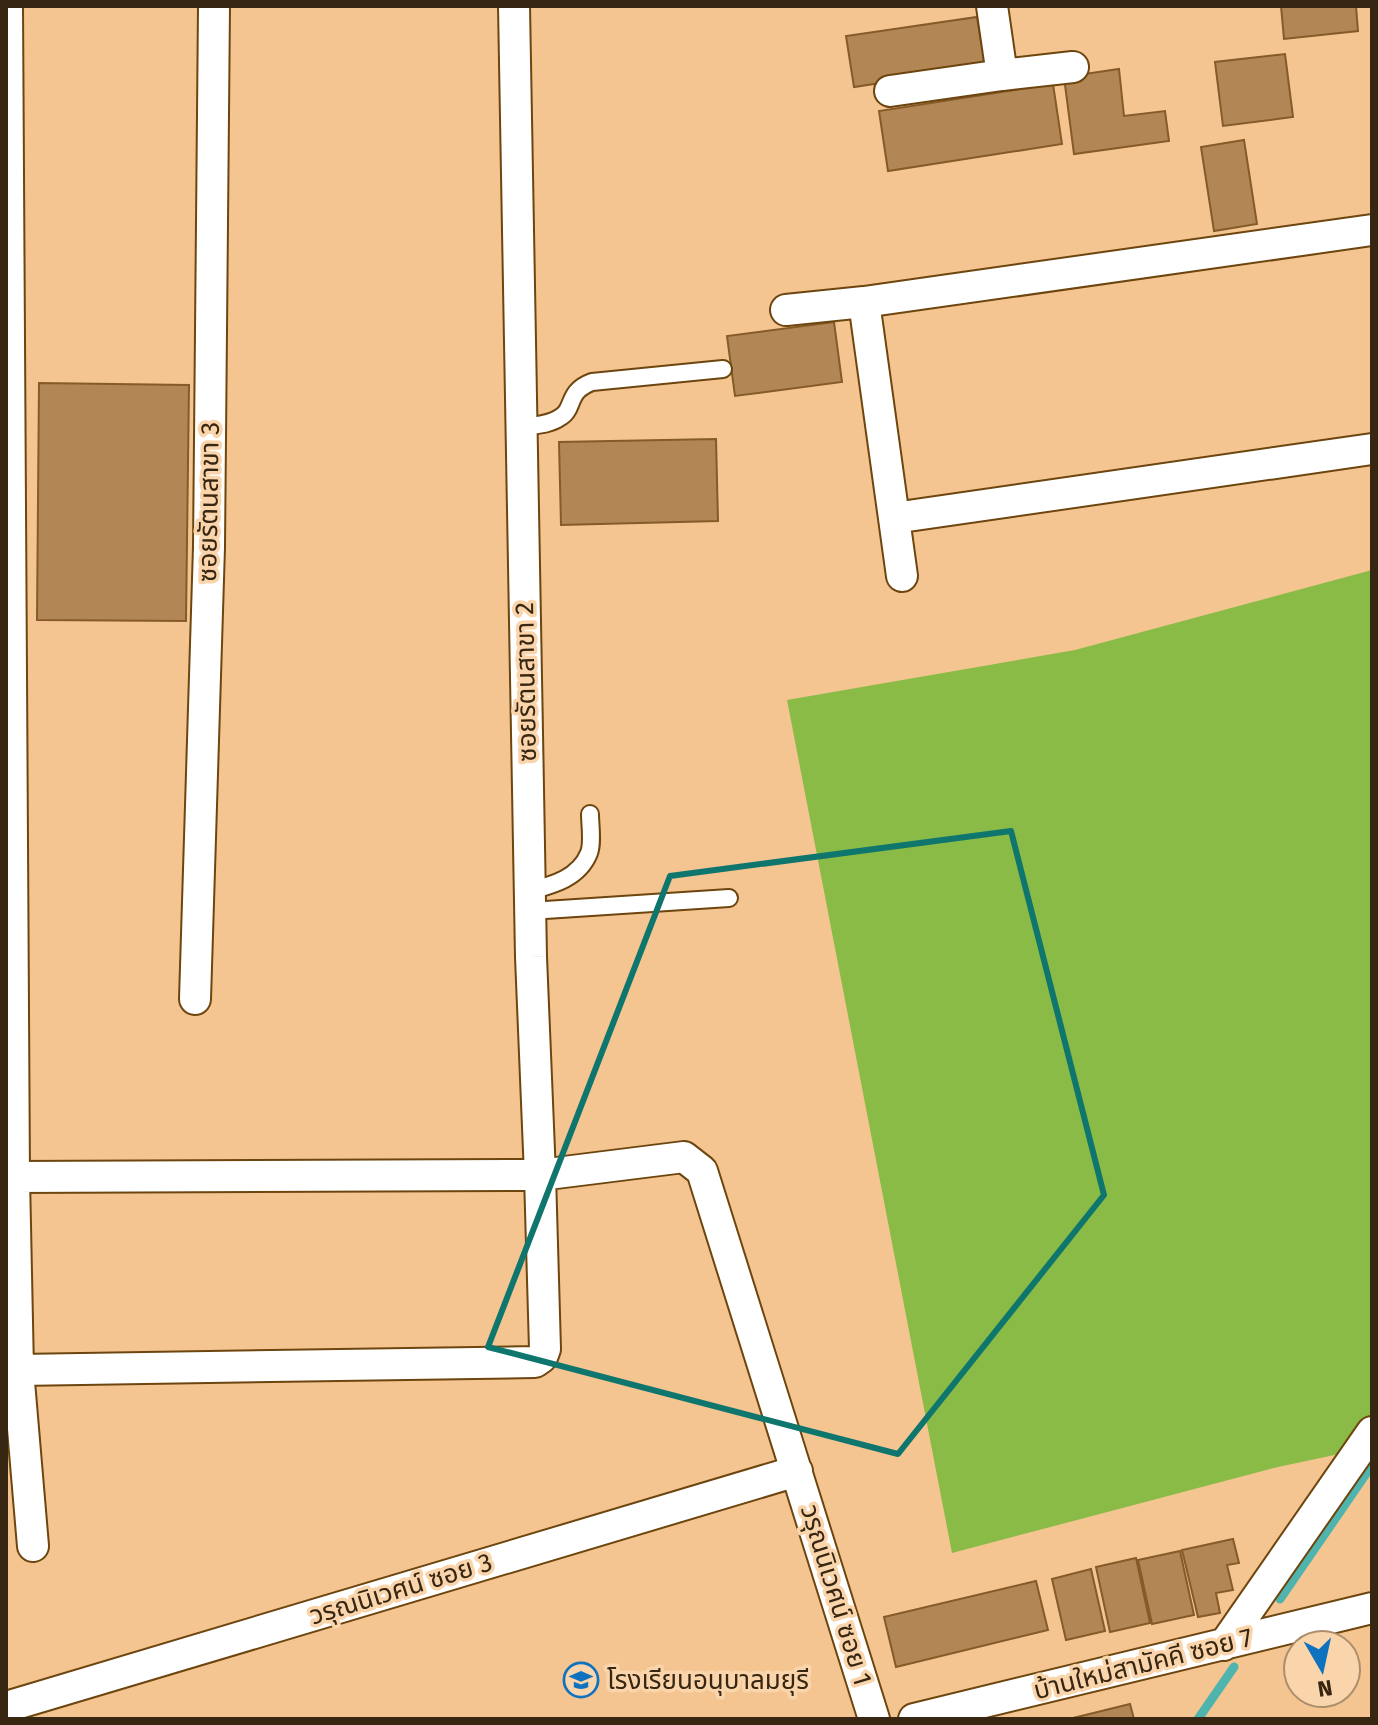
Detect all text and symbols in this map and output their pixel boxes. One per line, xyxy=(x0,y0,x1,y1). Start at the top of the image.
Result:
street label: ซอยรัตนสาขา 3 xyxy=(192,422,226,582)
street label: ซอยรัตนสาขา 2 xyxy=(509,602,543,762)
street label: วรุณนิเวศน์ ซอย 1 xyxy=(794,1501,878,1689)
street label: วรุณนิเวศน์ ซอย 3 xyxy=(306,1547,496,1631)
street label: บ้านใหม่สามัคคี ซอย 7 xyxy=(1030,1622,1256,1706)
north arrow xyxy=(1282,1629,1362,1709)
school or university icon: โรงเรียนอนุบาลมยุรี xyxy=(562,1661,600,1699)
place label: โรงเรียนอนุบาลมยุรี xyxy=(607,1665,809,1696)
text: N xyxy=(1316,1674,1334,1703)

